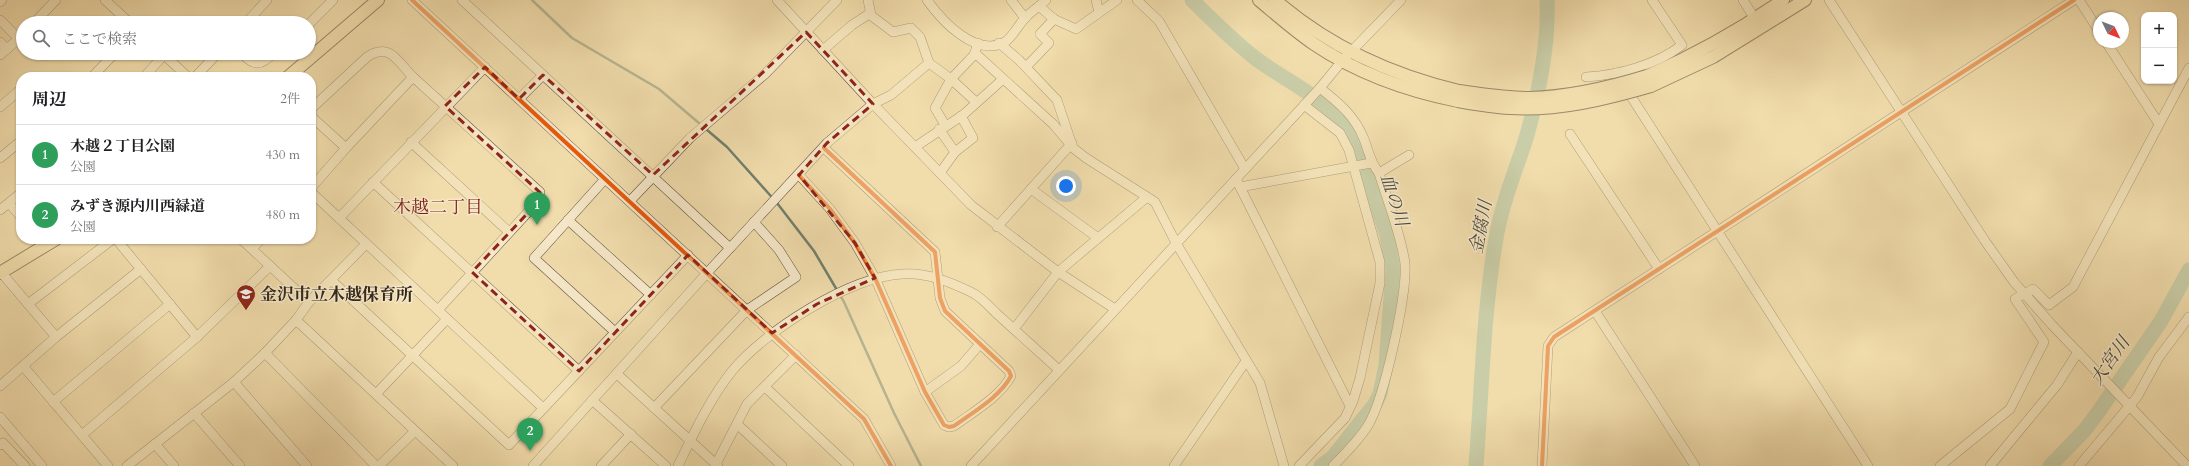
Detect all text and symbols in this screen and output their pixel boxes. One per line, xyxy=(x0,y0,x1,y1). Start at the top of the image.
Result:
north arrow xyxy=(2093,12,2129,48)
map controls xyxy=(2141,12,2177,84)
button: + xyxy=(2141,12,2177,48)
search box xyxy=(16,16,316,60)
icon: search xyxy=(30,27,52,49)
text: ここで検索 xyxy=(62,29,137,49)
button: − xyxy=(2141,48,2177,84)
text: 周辺 xyxy=(32,88,66,111)
text: 2件 xyxy=(280,90,300,108)
text: 木越２丁目公園 xyxy=(70,136,175,156)
text: 1 xyxy=(42,146,48,164)
text: 430 m xyxy=(266,146,300,164)
text: 公園 xyxy=(70,158,96,176)
water label: 血の川 xyxy=(1374,170,1415,231)
your location xyxy=(1056,176,1076,196)
pin: 1 xyxy=(524,192,550,225)
district label: 木越二丁目 xyxy=(393,195,483,220)
text: みずき源内川西緑道 xyxy=(70,196,205,216)
water label: 金腐川 xyxy=(1464,196,1499,256)
text: 2 xyxy=(42,206,48,224)
text: 480 m xyxy=(266,206,300,224)
text: 公園 xyxy=(70,218,96,236)
school or university icon: 金沢市立木越保育所 xyxy=(235,283,257,311)
place label: 金沢市立木越保育所 xyxy=(260,283,413,306)
water label: 大宮川 xyxy=(2084,330,2137,390)
pin: 2 xyxy=(517,418,543,451)

